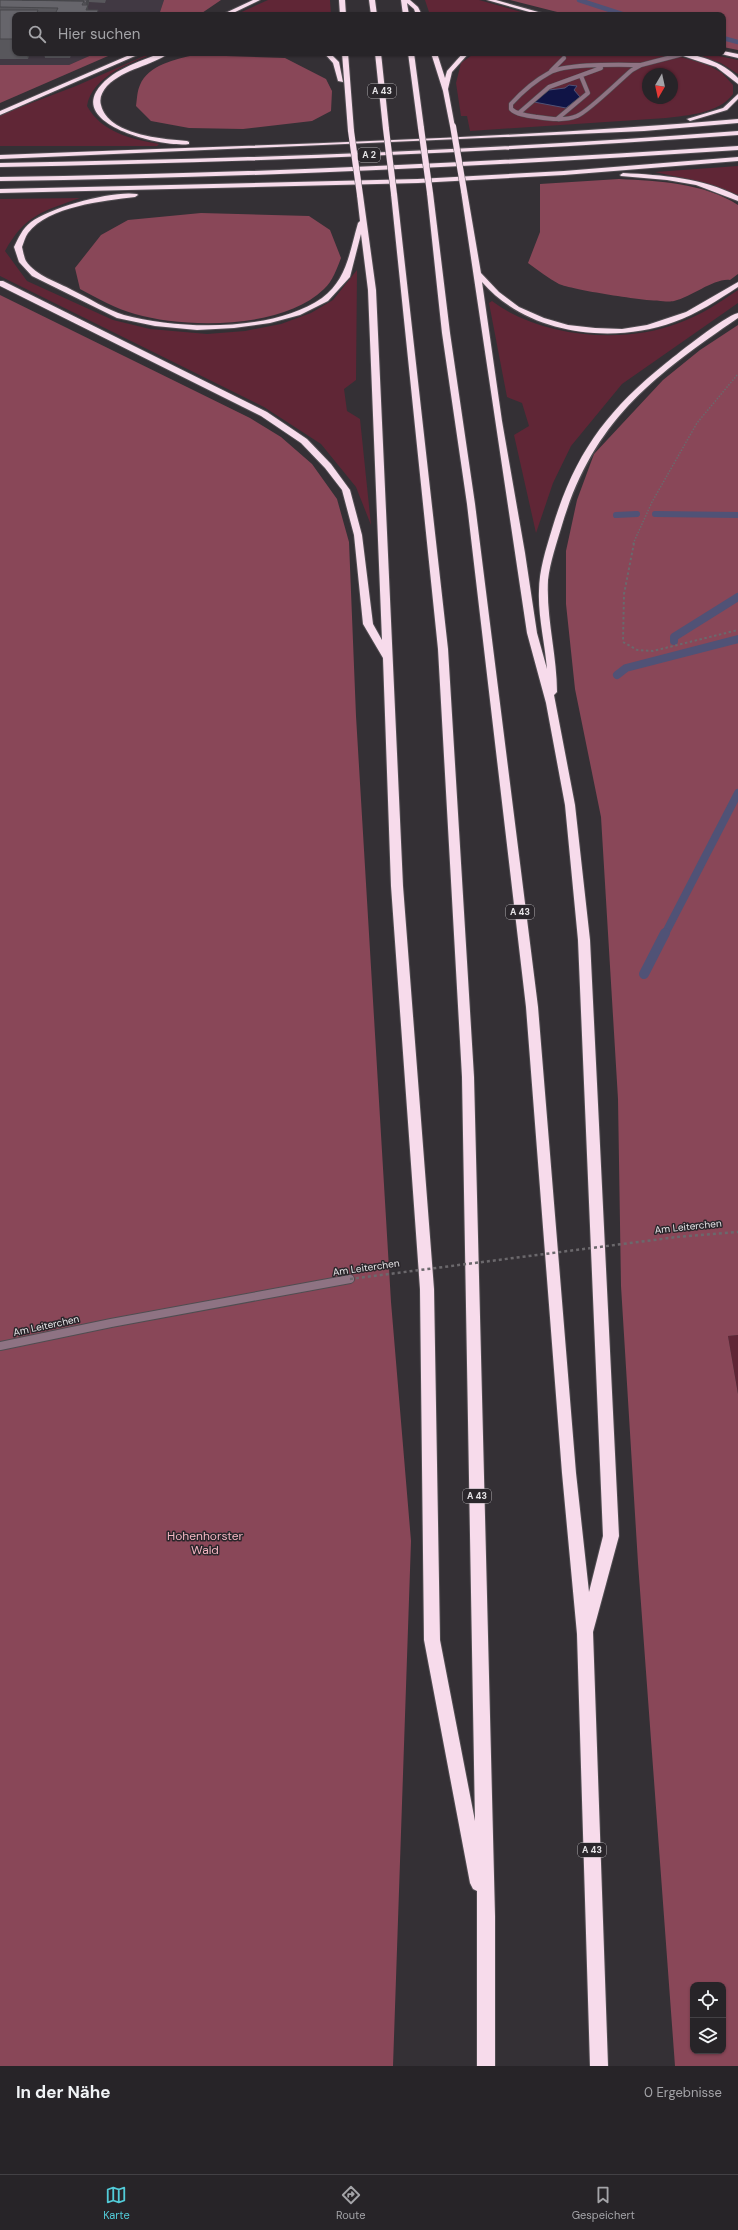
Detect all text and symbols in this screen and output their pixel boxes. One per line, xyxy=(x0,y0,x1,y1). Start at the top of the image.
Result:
search box xyxy=(12,12,726,56)
icon: search xyxy=(26,23,48,45)
text: Hier suchen xyxy=(58,24,140,44)
north arrow xyxy=(642,68,678,104)
road number: A 43 xyxy=(368,84,396,98)
road number: A 2 xyxy=(358,148,380,162)
road number: A 43 xyxy=(506,905,534,919)
street label: Am Leiterchen xyxy=(654,1216,722,1236)
street label: Am Leiterchen xyxy=(332,1256,401,1279)
street label: Am Leiterchen xyxy=(12,1312,81,1339)
road number: A 43 xyxy=(463,1489,491,1503)
park label: Hohenhorster Wald xyxy=(167,1528,244,1558)
road number: A 43 xyxy=(578,1843,606,1857)
map controls xyxy=(690,1982,726,2054)
button: locate xyxy=(690,1982,726,2018)
button: layers xyxy=(690,2018,726,2054)
text: In der Nähe xyxy=(16,2081,111,2103)
text: 0 Ergebnisse xyxy=(644,2084,722,2101)
tab: Karte xyxy=(103,2184,130,2222)
tab: Route xyxy=(336,2184,365,2222)
tab: Gespeichert xyxy=(572,2184,635,2222)

